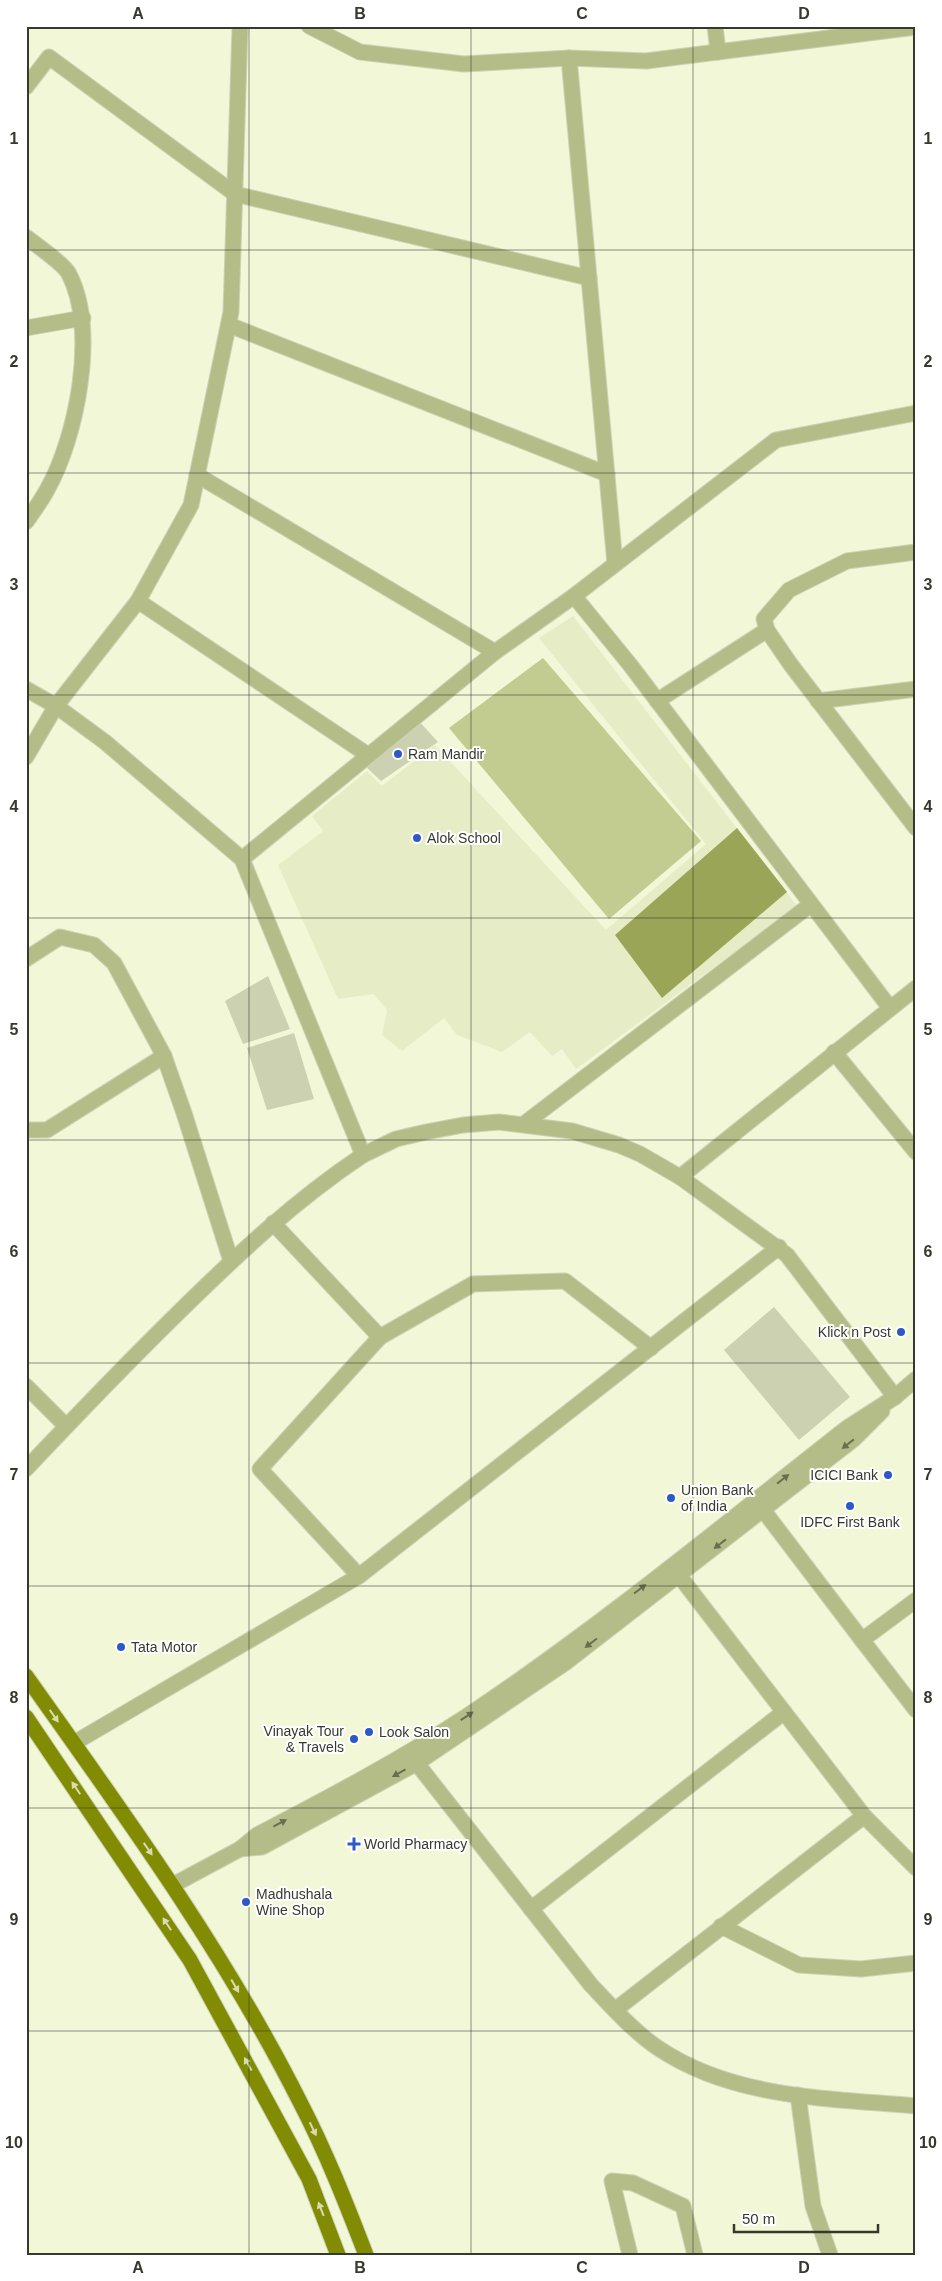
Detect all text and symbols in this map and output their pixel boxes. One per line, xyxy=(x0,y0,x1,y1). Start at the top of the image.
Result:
text: A xyxy=(132,5,144,22)
text: B xyxy=(354,5,366,22)
text: C xyxy=(576,5,588,22)
text: D xyxy=(798,5,810,22)
text: 1 xyxy=(10,130,19,147)
text: 1 xyxy=(924,130,933,147)
text: 2 xyxy=(10,353,19,370)
text: 2 xyxy=(924,353,933,370)
text: 3 xyxy=(10,576,19,593)
text: 3 xyxy=(924,576,933,593)
place label: Ram Mandir xyxy=(408,746,485,762)
marker: Ram Mandir xyxy=(392,748,404,760)
text: 4 xyxy=(10,798,19,815)
text: 4 xyxy=(924,798,933,815)
place label: Alok School xyxy=(427,830,501,846)
marker: Alok School xyxy=(411,832,423,844)
text: 5 xyxy=(10,1021,19,1038)
text: 5 xyxy=(924,1021,933,1038)
text: 6 xyxy=(10,1243,19,1260)
text: 6 xyxy=(924,1243,933,1260)
place label: Klick n Post xyxy=(818,1324,891,1340)
marker: Klick n Post xyxy=(895,1326,907,1338)
one-way arrow xyxy=(842,1438,855,1449)
text: 7 xyxy=(10,1466,19,1483)
text: 7 xyxy=(924,1466,933,1483)
place label: ICICI Bank xyxy=(810,1467,879,1483)
marker: ICICI Bank xyxy=(882,1469,894,1481)
one-way arrow xyxy=(776,1473,789,1484)
place label: Union Bank of India xyxy=(681,1482,754,1514)
marker: Union Bank of India xyxy=(665,1492,677,1504)
marker: IDFC First Bank xyxy=(844,1500,856,1512)
place label: IDFC First Bank xyxy=(800,1514,901,1530)
one-way arrow xyxy=(713,1539,727,1549)
one-way arrow xyxy=(633,1584,647,1594)
one-way arrow xyxy=(584,1638,598,1648)
place label: Tata Motor xyxy=(131,1639,197,1655)
marker: Tata Motor xyxy=(115,1641,127,1653)
text: 8 xyxy=(10,1689,19,1706)
text: 8 xyxy=(924,1689,933,1706)
one-way arrow xyxy=(49,1709,59,1723)
one-way arrow xyxy=(460,1711,473,1721)
place label: Vinayak Tour & Travels xyxy=(264,1723,344,1755)
place label: Look Salon xyxy=(379,1724,449,1740)
marker: Look Salon xyxy=(363,1726,375,1738)
marker: Vinayak Tour & Travels xyxy=(348,1733,360,1745)
one-way arrow xyxy=(392,1769,406,1778)
one-way arrow xyxy=(72,1782,81,1795)
one-way arrow xyxy=(273,1819,288,1827)
place label: World Pharmacy xyxy=(364,1836,467,1852)
marker: World Pharmacy xyxy=(348,1838,360,1850)
one-way arrow xyxy=(143,1842,153,1856)
place label: Madhushala Wine Shop xyxy=(256,1886,332,1918)
marker: Madhushala Wine Shop xyxy=(240,1896,252,1908)
text: 9 xyxy=(10,1911,19,1928)
text: 9 xyxy=(924,1911,933,1928)
one-way arrow xyxy=(162,1917,171,1930)
one-way arrow xyxy=(231,1980,240,1993)
one-way arrow xyxy=(244,2057,252,2071)
one-way arrow xyxy=(309,2121,317,2136)
text: 10 xyxy=(5,2134,23,2151)
text: 10 xyxy=(919,2134,937,2151)
one-way arrow xyxy=(317,2201,325,2216)
scale bar xyxy=(734,2201,878,2233)
text: 50 m xyxy=(742,2210,775,2227)
text: A xyxy=(132,2259,144,2276)
text: B xyxy=(354,2259,366,2276)
text: C xyxy=(576,2259,588,2276)
text: D xyxy=(798,2259,810,2276)

